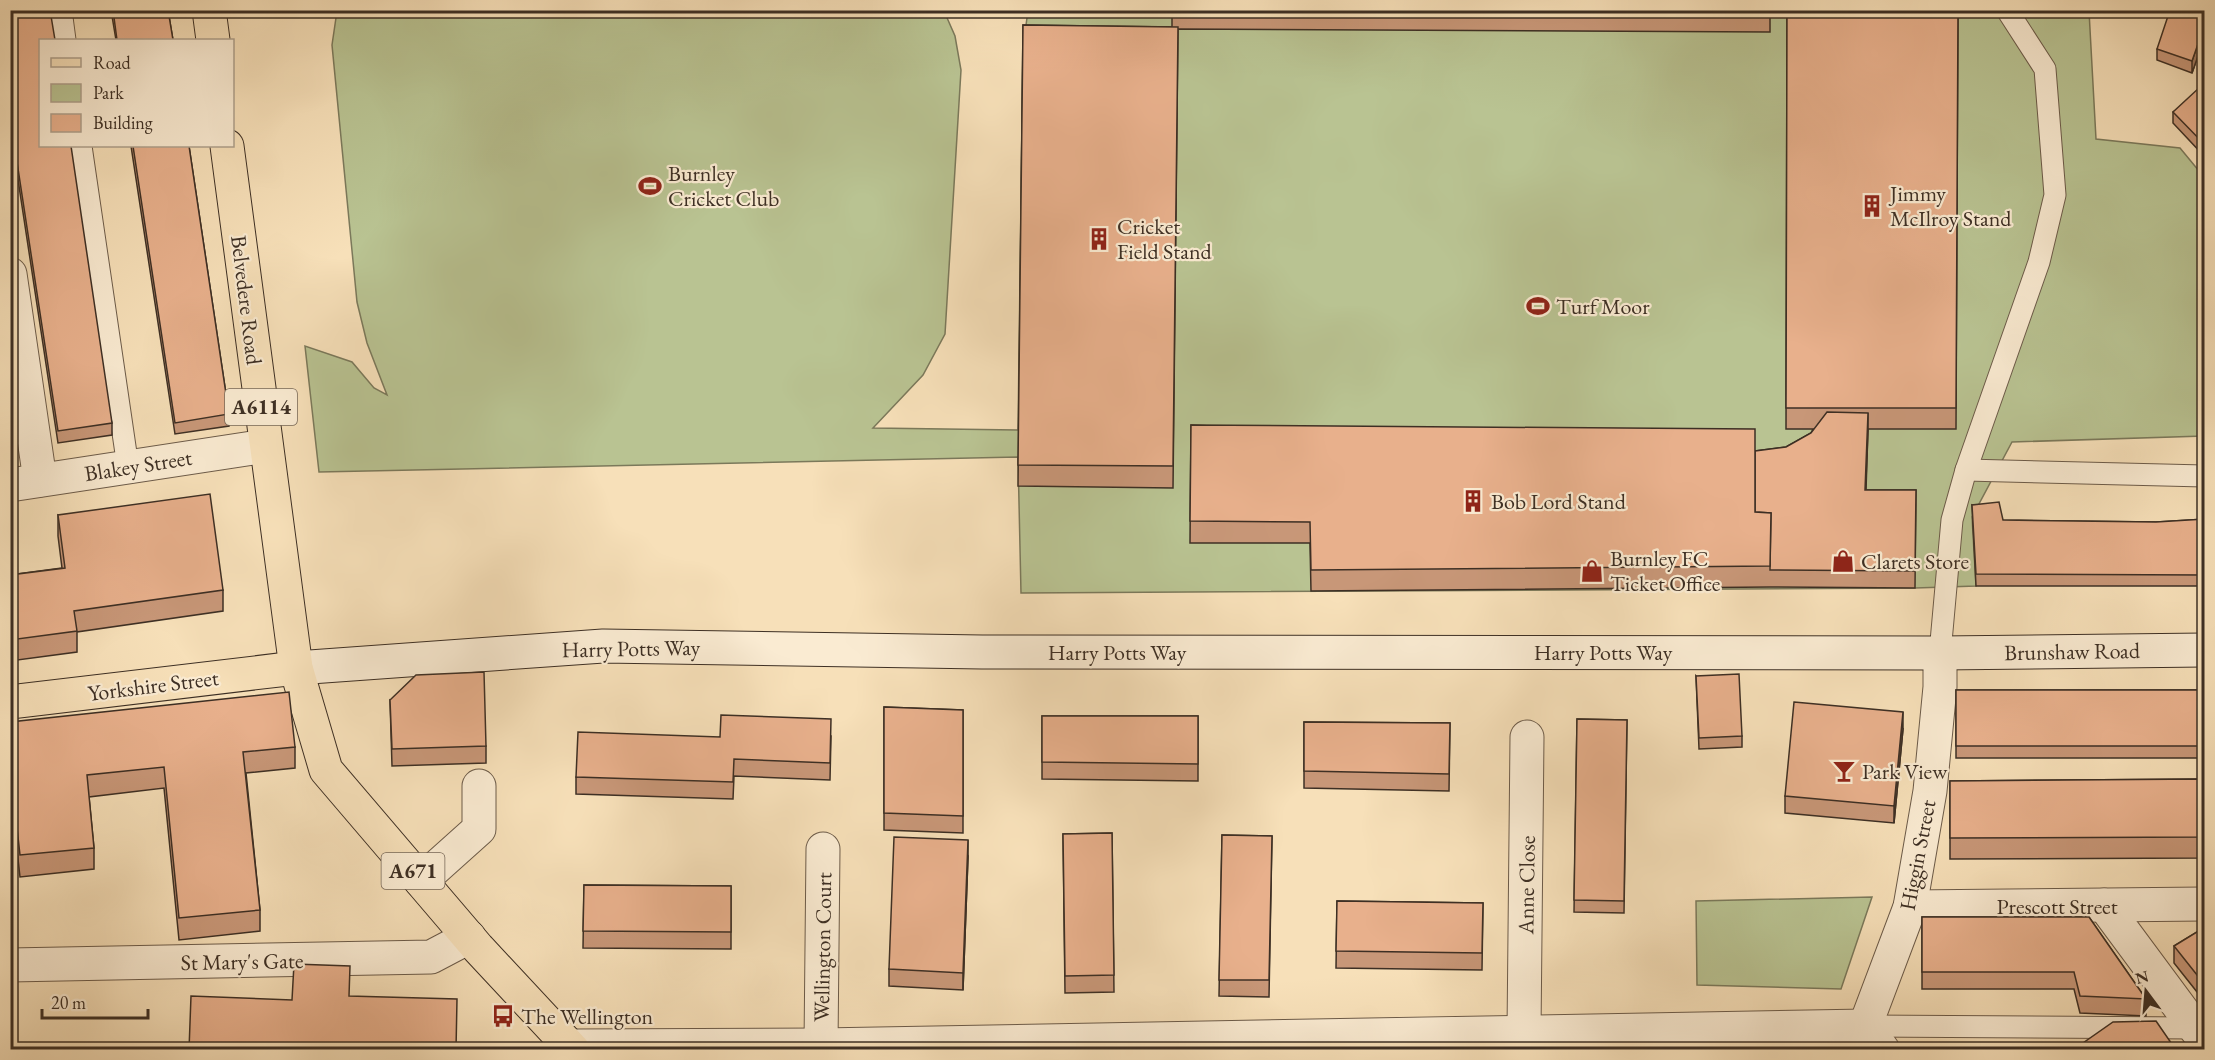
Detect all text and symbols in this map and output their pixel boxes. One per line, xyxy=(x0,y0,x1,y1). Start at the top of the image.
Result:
legend xyxy=(39,39,234,147)
text: Road xyxy=(93,51,132,74)
text: Park xyxy=(93,81,124,104)
text: Building xyxy=(93,111,153,134)
place label: Burnley Cricket Club xyxy=(668,159,779,213)
sports icon: Burnley Cricket Club xyxy=(637,173,663,199)
place label: Jimmy McIlroy Stand xyxy=(1888,179,2012,233)
building icon: Jimmy McIlroy Stand xyxy=(1859,193,1885,219)
place label: Cricket Field Stand xyxy=(1117,212,1213,266)
building icon: Cricket Field Stand xyxy=(1086,226,1112,252)
street label: Belvedere Road xyxy=(224,234,269,367)
place label: Turf Moor xyxy=(1556,292,1650,321)
sports icon: Turf Moor xyxy=(1525,293,1551,319)
road number: A6114 xyxy=(225,389,297,425)
street label: Blakey Street xyxy=(82,443,194,488)
place label: Bob Lord Stand xyxy=(1491,487,1627,516)
building icon: Bob Lord Stand xyxy=(1460,488,1486,514)
place label: Burnley FC Ticket Office xyxy=(1610,544,1721,598)
place label: Clarets Store xyxy=(1861,547,1969,576)
shop icon: Clarets Store xyxy=(1830,548,1856,574)
shop icon: Burnley FC Ticket Office xyxy=(1579,558,1605,584)
street label: Harry Potts Way xyxy=(561,633,701,664)
street label: Brunshaw Road xyxy=(2004,636,2141,667)
street label: Harry Potts Way xyxy=(1048,638,1187,667)
street label: Harry Potts Way xyxy=(1534,638,1673,667)
street label: Yorkshire Street xyxy=(86,663,220,708)
place label: Park View xyxy=(1862,757,1948,786)
bar icon: Park View xyxy=(1831,758,1857,784)
street label: Higgin Street xyxy=(1893,797,1942,913)
street label: Anne Close xyxy=(1511,835,1542,936)
road number: A671 xyxy=(382,853,444,889)
street label: Wellington Court xyxy=(807,872,838,1022)
street label: Prescott Street xyxy=(1996,892,2118,921)
street label: St Mary's Gate xyxy=(180,946,304,977)
north arrow xyxy=(2116,961,2176,1021)
text: N xyxy=(2133,965,2151,989)
scale bar xyxy=(42,982,148,1020)
text: 20 m xyxy=(51,991,86,1014)
place label: The Wellington xyxy=(521,1002,654,1031)
bus stop icon: The Wellington xyxy=(490,1003,516,1029)

